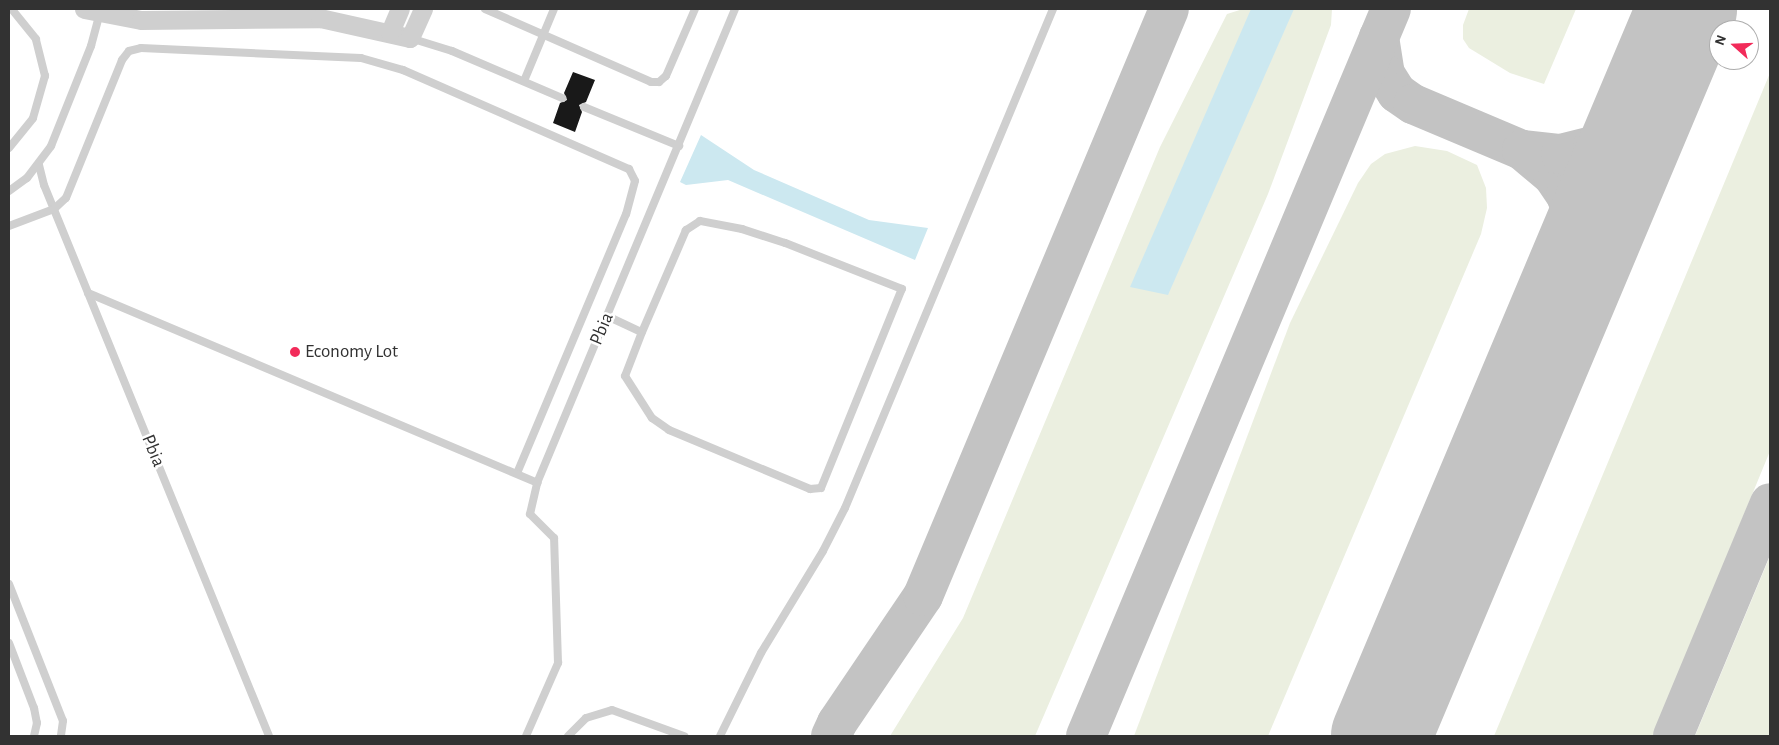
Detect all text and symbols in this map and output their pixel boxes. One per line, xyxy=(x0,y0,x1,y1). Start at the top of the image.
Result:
north arrow xyxy=(1709,20,1759,70)
text: N xyxy=(1713,33,1729,47)
street label: Pbia xyxy=(585,309,619,349)
place label: Economy Lot xyxy=(305,341,398,363)
marker: Economy Lot xyxy=(289,346,301,358)
street label: Pbia xyxy=(136,431,170,471)

